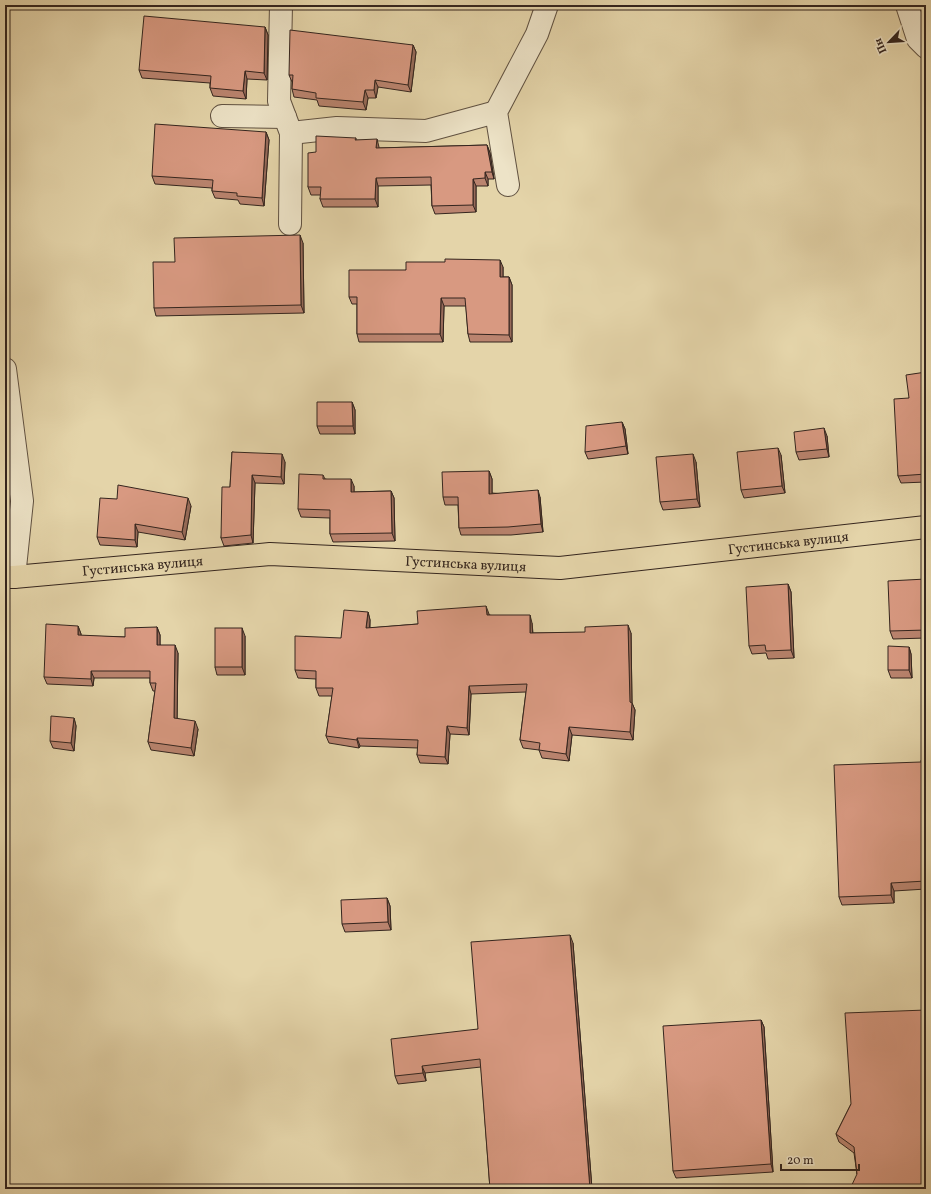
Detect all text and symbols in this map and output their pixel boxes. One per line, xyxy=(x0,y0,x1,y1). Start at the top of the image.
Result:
north arrow xyxy=(869,22,909,62)
text: Пн xyxy=(871,35,891,56)
street label: Густинська вулиця xyxy=(727,528,850,560)
street label: Густинська вулиця xyxy=(81,552,204,582)
street label: Густинська вулиця xyxy=(405,553,527,577)
scale bar xyxy=(781,1146,859,1172)
text: 20 m xyxy=(787,1153,814,1169)

